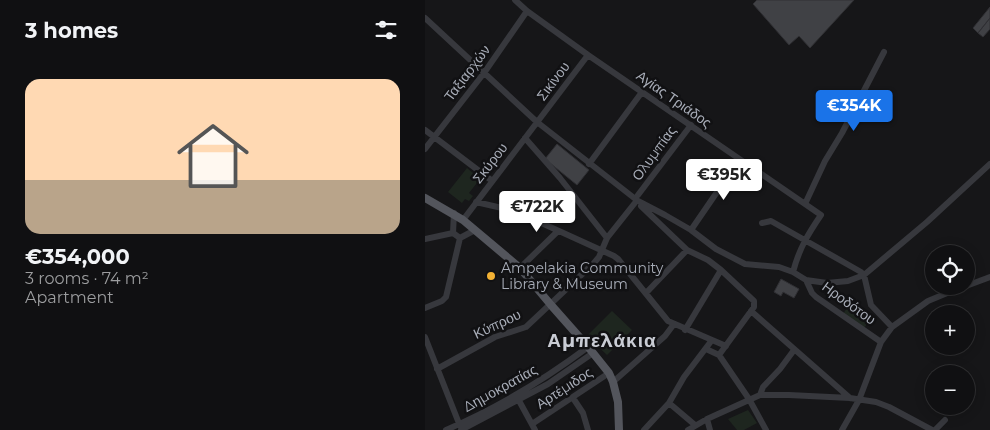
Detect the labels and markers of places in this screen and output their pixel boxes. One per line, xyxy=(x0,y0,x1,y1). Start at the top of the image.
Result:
pin: €354K xyxy=(819,90,889,132)
pin: €395K xyxy=(689,158,759,201)
pin: €722K xyxy=(502,190,572,233)
place label: Ampelakia Community Library & Museum xyxy=(501,259,664,293)
marker: Ampelakia Community Library & Museum xyxy=(485,270,497,282)

